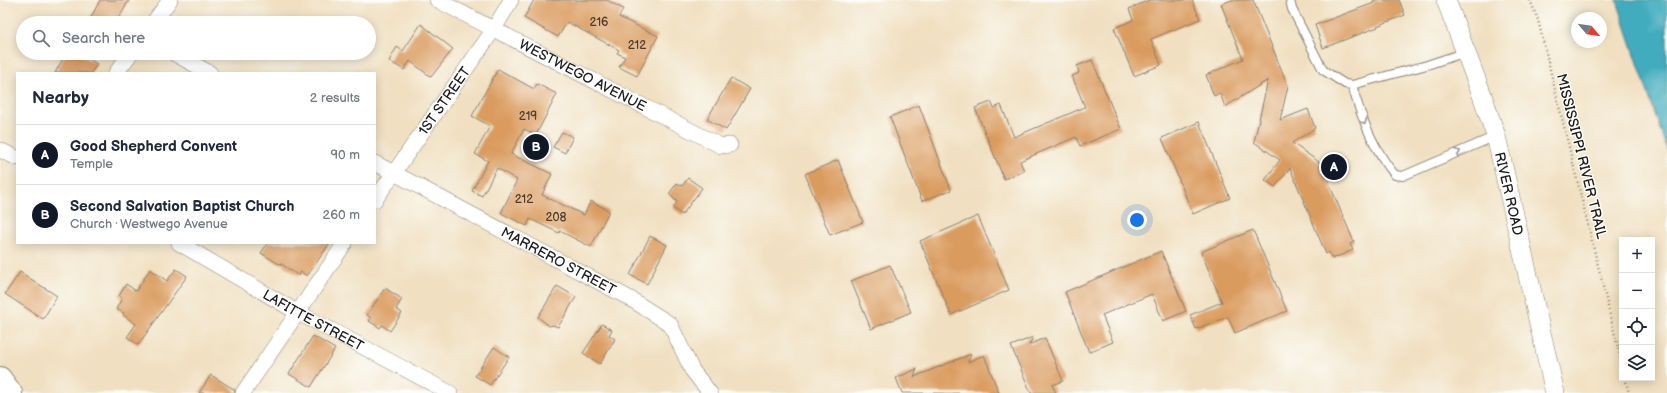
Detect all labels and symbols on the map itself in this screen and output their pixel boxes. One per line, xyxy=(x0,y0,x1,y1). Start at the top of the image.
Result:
north arrow xyxy=(1571,12,1607,48)
house number: 216 xyxy=(590,15,608,30)
street label: WESTWEGO AVENUE xyxy=(516,36,649,115)
house number: 212 xyxy=(628,38,646,53)
street label: 1ST STREET xyxy=(415,63,474,138)
street label: MISSISSIPPI RIVER TRAIL xyxy=(1553,72,1610,240)
house number: 219 xyxy=(519,109,537,124)
one-way arrow xyxy=(1359,118,1367,125)
pin: B xyxy=(523,132,549,162)
one-way arrow xyxy=(1454,149,1461,157)
street label: RIVER ROAD xyxy=(1491,150,1527,237)
pin: A xyxy=(1321,152,1347,182)
house number: 212 xyxy=(515,192,533,207)
house number: 208 xyxy=(545,210,567,225)
your location xyxy=(1127,210,1147,230)
street label: MARRERO STREET xyxy=(498,224,619,299)
street label: LAFITTE STREET xyxy=(260,286,367,355)

